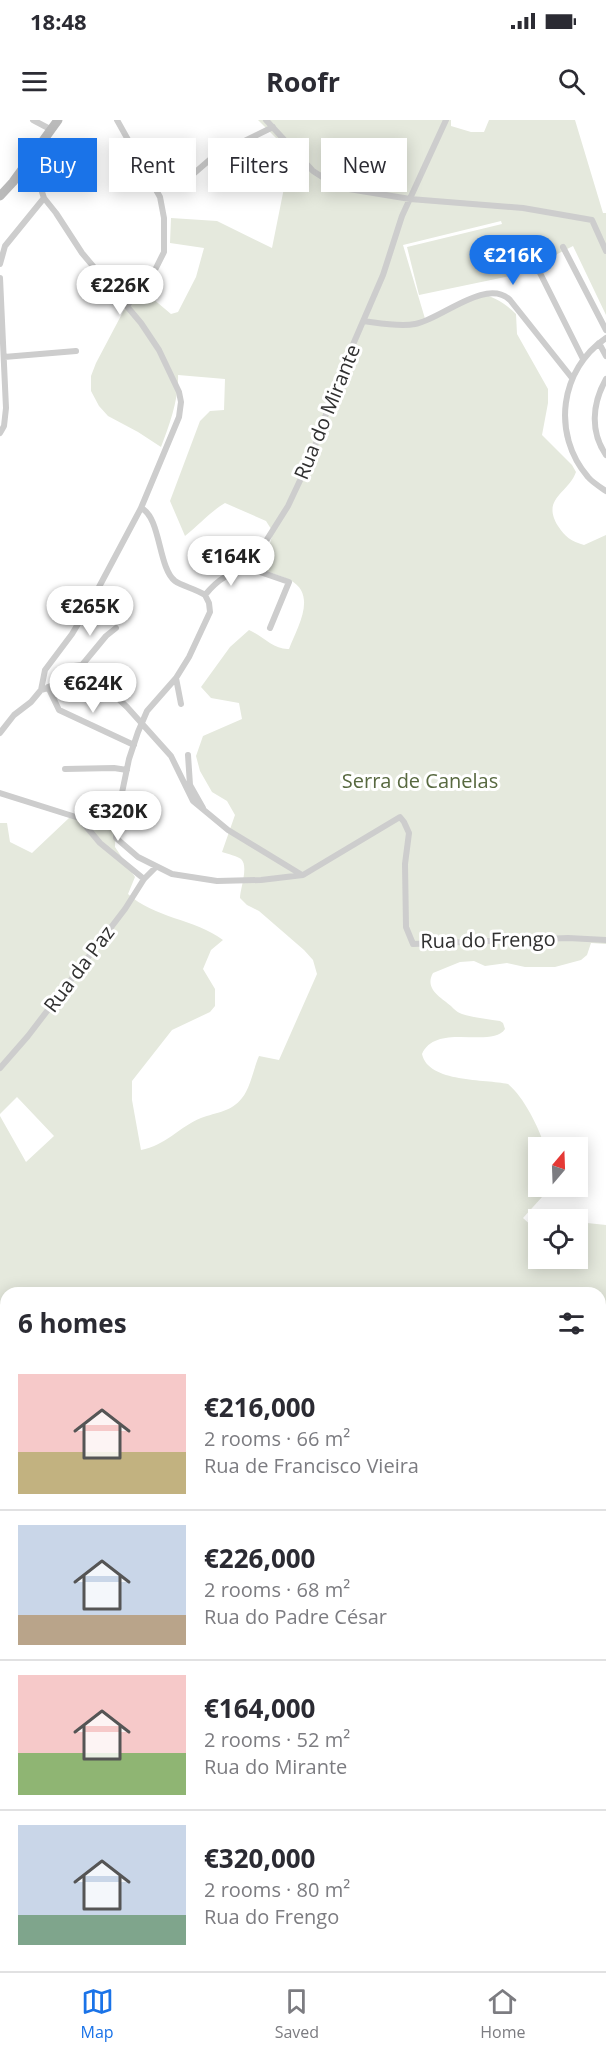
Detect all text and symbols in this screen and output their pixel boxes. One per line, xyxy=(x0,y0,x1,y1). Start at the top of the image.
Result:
text: 18:48 xyxy=(30,6,87,36)
text: Roofr xyxy=(266,63,340,100)
icon: menu xyxy=(18,65,51,98)
icon: search xyxy=(555,65,588,98)
chip: Buy xyxy=(18,138,97,192)
chip: Rent xyxy=(109,138,196,192)
chip: Filters xyxy=(208,138,309,192)
chip: New xyxy=(321,138,407,192)
pin: €216K xyxy=(471,235,555,286)
text: €216K xyxy=(483,241,543,268)
pin: €226K xyxy=(78,265,162,316)
text: €226K xyxy=(90,271,150,298)
street label: Rua do Mirante xyxy=(287,340,366,483)
pin: €164K xyxy=(189,536,273,587)
text: €164K xyxy=(201,542,261,569)
pin: €265K xyxy=(48,586,132,637)
text: €265K xyxy=(60,592,120,619)
pin: €624K xyxy=(51,663,135,714)
text: €624K xyxy=(63,669,123,696)
park label: Serra de Canelas xyxy=(342,767,498,794)
pin: €320K xyxy=(76,791,160,842)
text: €320K xyxy=(88,797,148,824)
street label: Rua da Paz xyxy=(37,920,120,1018)
street label: Rua do Frengo xyxy=(420,925,556,954)
north arrow xyxy=(528,1137,588,1197)
map controls xyxy=(528,1137,588,1269)
button: locate xyxy=(528,1209,588,1269)
text: 6 homes xyxy=(18,1305,127,1341)
icon: filters xyxy=(555,1307,588,1340)
text: €216,000 xyxy=(204,1389,315,1425)
icon: home xyxy=(66,1398,138,1470)
text: 2 rooms · 66 m² xyxy=(204,1425,350,1452)
text: Rua de Francisco Vieira xyxy=(204,1452,419,1479)
text: €226,000 xyxy=(204,1540,315,1576)
icon: home xyxy=(66,1549,138,1621)
text: 2 rooms · 68 m² xyxy=(204,1576,350,1603)
text: Rua do Padre César xyxy=(204,1603,387,1630)
text: €164,000 xyxy=(204,1690,315,1726)
icon: home xyxy=(66,1699,138,1771)
text: 2 rooms · 52 m² xyxy=(204,1726,350,1753)
text: Rua do Mirante xyxy=(204,1753,347,1780)
text: €320,000 xyxy=(204,1840,315,1876)
icon: home xyxy=(66,1849,138,1921)
text: 2 rooms · 80 m² xyxy=(204,1876,350,1903)
text: Rua do Frengo xyxy=(204,1903,339,1930)
tab: Map xyxy=(81,1985,114,2043)
tab: Saved xyxy=(275,1985,319,2043)
tab: Home xyxy=(480,1985,525,2043)

